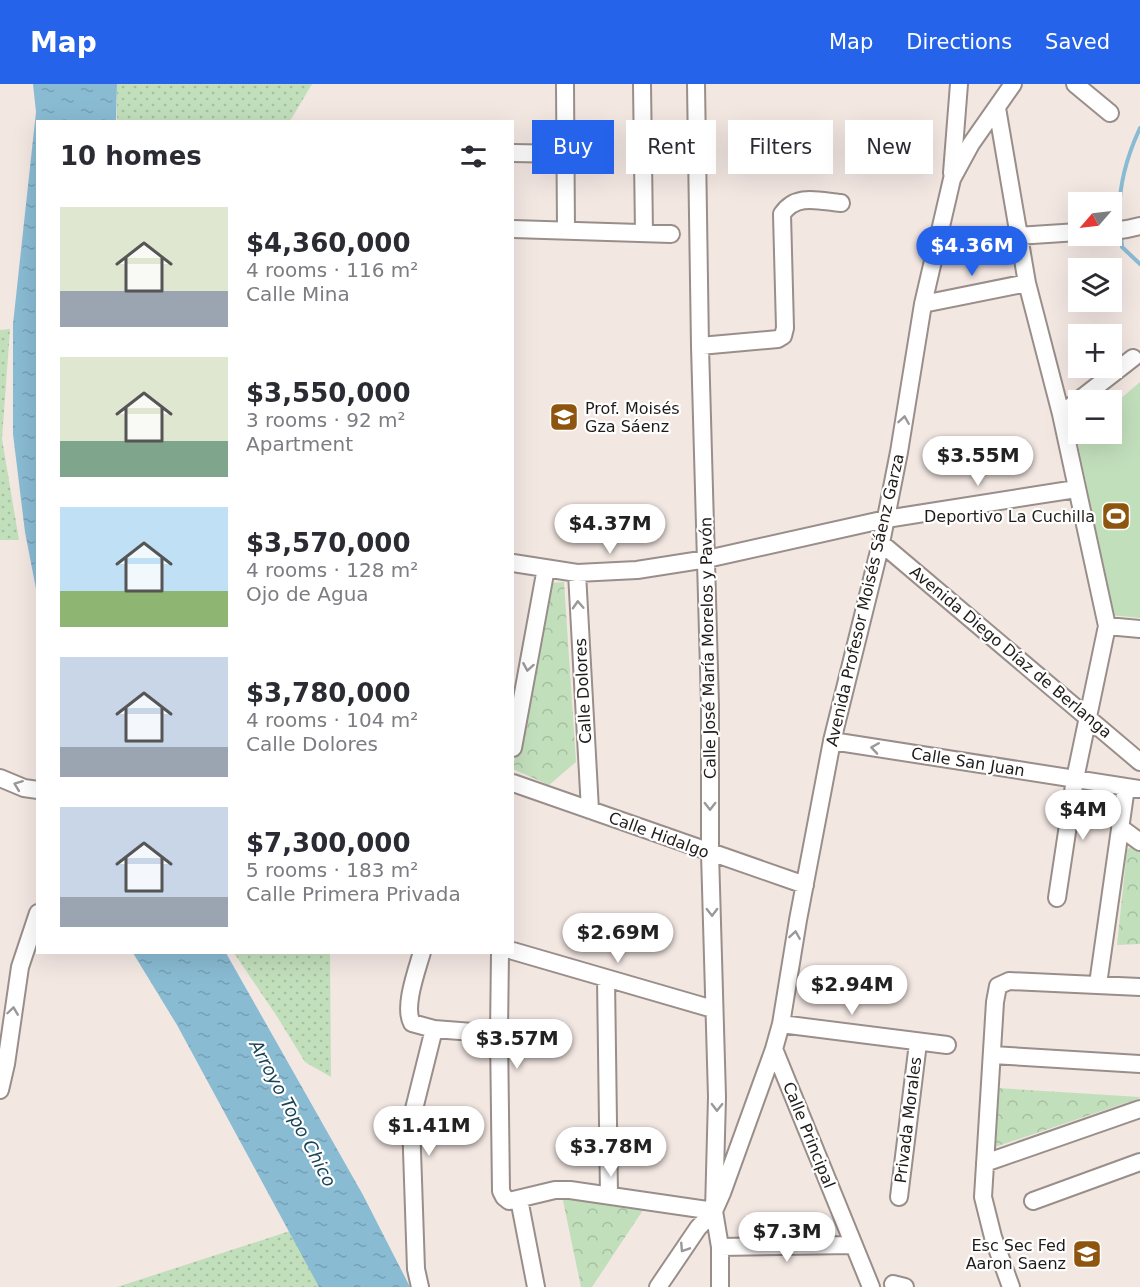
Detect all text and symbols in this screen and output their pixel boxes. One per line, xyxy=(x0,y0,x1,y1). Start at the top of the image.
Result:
text: Map xyxy=(30,26,97,59)
text: Map xyxy=(829,30,873,54)
text: Directions xyxy=(906,30,1012,54)
text: Saved xyxy=(1045,30,1110,54)
chip: Buy xyxy=(532,120,614,174)
chip: Rent xyxy=(626,120,716,174)
chip: Filters xyxy=(728,120,833,174)
chip: New xyxy=(845,120,933,174)
icon: filters xyxy=(457,140,490,173)
text: 10 homes xyxy=(60,141,202,171)
north arrow xyxy=(1068,192,1122,246)
map controls xyxy=(1068,192,1122,444)
pin: $4.36M xyxy=(923,226,1021,277)
text: $4,360,000 xyxy=(246,228,410,258)
icon: home xyxy=(108,231,180,303)
text: $4.36M xyxy=(930,233,1014,257)
text: 4 rooms · 116 m² xyxy=(246,258,418,282)
button: layers xyxy=(1068,258,1122,312)
text: Calle Mina xyxy=(246,282,350,306)
button: + xyxy=(1068,324,1122,378)
text: $3,550,000 xyxy=(246,378,410,408)
icon: home xyxy=(108,381,180,453)
button: − xyxy=(1068,390,1122,444)
place label: Prof. Moisés Gza Sáenz xyxy=(585,399,680,436)
school or university icon: Prof. Moisés Gza Sáenz xyxy=(548,401,580,433)
text: 3 rooms · 92 m² xyxy=(246,408,406,432)
one-way arrow xyxy=(898,415,910,425)
text: Apartment xyxy=(246,432,353,456)
pin: $3.55M xyxy=(929,436,1027,487)
text: $3.55M xyxy=(936,443,1020,467)
street label: Avenida Profesor Moisés Sáenz Garza xyxy=(822,452,908,748)
sports icon: Deportivo La Cuchilla xyxy=(1100,500,1132,532)
pin: $4.37M xyxy=(561,504,659,555)
place label: Deportivo La Cuchilla xyxy=(924,507,1095,526)
text: $4.37M xyxy=(568,511,652,535)
street label: Calle José María Morelos y Pavón xyxy=(696,517,720,779)
text: $3,570,000 xyxy=(246,528,410,558)
icon: home xyxy=(108,531,180,603)
text: 4 rooms · 128 m² xyxy=(246,558,418,582)
street label: Avenida Diego Díaz de Berlanga xyxy=(906,562,1116,742)
text: Ojo de Agua xyxy=(246,582,369,606)
one-way arrow xyxy=(572,600,585,609)
street label: Calle Dolores xyxy=(571,638,595,744)
one-way arrow xyxy=(522,662,535,672)
text: $3,780,000 xyxy=(246,678,410,708)
icon: home xyxy=(108,681,180,753)
text: 4 rooms · 104 m² xyxy=(246,708,418,732)
text: Calle Dolores xyxy=(246,732,378,756)
one-way arrow xyxy=(870,742,879,754)
street label: Calle San Juan xyxy=(910,744,1026,780)
one-way arrow xyxy=(14,780,25,792)
pin: $4M xyxy=(1054,790,1112,841)
text: $4M xyxy=(1059,797,1107,821)
one-way arrow xyxy=(704,802,716,811)
street label: Calle Hidalgo xyxy=(606,808,712,862)
text: $7,300,000 xyxy=(246,828,410,858)
icon: home xyxy=(108,831,180,903)
text: 5 rooms · 183 m² xyxy=(246,858,418,882)
text: Calle Primera Privada xyxy=(246,882,461,906)
one-way arrow xyxy=(705,907,718,916)
pin: $2.69M xyxy=(569,913,667,964)
text: $2.69M xyxy=(576,920,660,944)
one-way arrow xyxy=(789,930,801,939)
pin: $2.94M xyxy=(803,965,901,1016)
text: $2.94M xyxy=(810,972,894,996)
one-way arrow xyxy=(6,1007,18,1016)
pin: $3.57M xyxy=(468,1019,566,1070)
text: $3.57M xyxy=(475,1026,559,1050)
water label: Arroyo Topo Chico xyxy=(245,1035,341,1190)
street label: Privada Morales xyxy=(891,1056,925,1184)
street label: Calle Principal xyxy=(779,1079,839,1191)
one-way arrow xyxy=(710,1102,723,1111)
pin: $1.41M xyxy=(380,1106,478,1157)
text: $1.41M xyxy=(387,1113,471,1137)
pin: $3.78M xyxy=(562,1127,660,1178)
text: $3.78M xyxy=(569,1134,653,1158)
pin: $7.3M xyxy=(745,1212,829,1263)
text: $7.3M xyxy=(752,1219,822,1243)
place label: Esc Sec Fed Aaron Saenz xyxy=(966,1236,1066,1273)
school or university icon: Esc Sec Fed Aaron Saenz xyxy=(1071,1238,1103,1270)
one-way arrow xyxy=(681,1241,692,1252)

